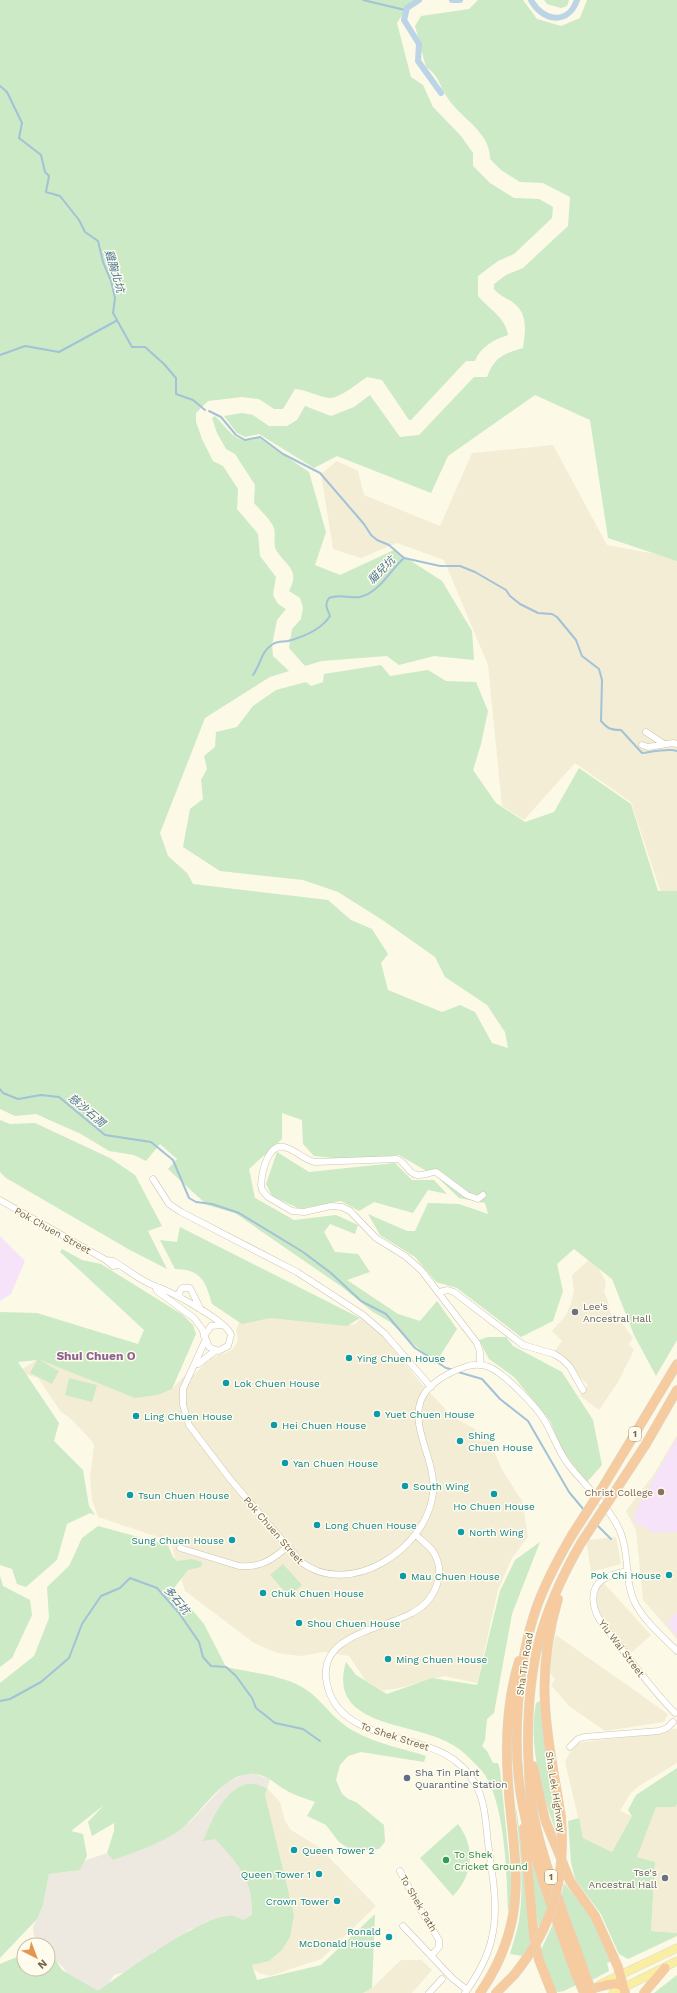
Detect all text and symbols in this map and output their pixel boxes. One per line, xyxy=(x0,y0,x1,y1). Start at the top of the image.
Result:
water label: 雞胸北坑 xyxy=(102,248,127,296)
water label: 貓兒坑 xyxy=(365,553,399,587)
water label: 慈沙石澗 xyxy=(66,1091,109,1131)
street label: Pok Chuen Street xyxy=(13,1205,94,1256)
place label: Lee's Ancestral Hall xyxy=(583,1301,651,1324)
marker: Lee's Ancestral Hall xyxy=(570,1307,580,1317)
district label: Shui Chuen O xyxy=(56,1349,136,1363)
marker: Ying Chuen House xyxy=(344,1353,354,1363)
place label: Ying Chuen House xyxy=(357,1353,446,1364)
marker: Lok Chuen House xyxy=(221,1378,231,1388)
place label: Lok Chuen House xyxy=(234,1378,320,1389)
marker: Yuet Chuen House xyxy=(372,1409,382,1419)
place label: Yuet Chuen House xyxy=(385,1409,475,1420)
marker: Ling Chuen House xyxy=(131,1411,141,1421)
place label: Ling Chuen House xyxy=(144,1411,233,1422)
marker: Hei Chuen House xyxy=(269,1420,279,1430)
place label: Hei Chuen House xyxy=(282,1420,366,1431)
road number: 1 xyxy=(629,1427,641,1441)
place label: Shing Chuen House xyxy=(468,1430,533,1453)
marker: Shing Chuen House xyxy=(455,1436,465,1446)
marker: Yan Chuen House xyxy=(280,1458,290,1468)
place label: Yan Chuen House xyxy=(293,1458,378,1469)
marker: South Wing xyxy=(400,1481,410,1491)
place label: South Wing xyxy=(413,1481,470,1492)
place label: Christ College xyxy=(585,1487,653,1498)
marker: Christ College xyxy=(656,1487,666,1497)
marker: Ho Chuen House xyxy=(489,1489,499,1499)
marker: Tsun Chuen House xyxy=(125,1490,135,1500)
place label: Tsun Chuen House xyxy=(138,1490,229,1501)
street label: Pok Chuen Street xyxy=(241,1494,306,1567)
place label: Ho Chuen House xyxy=(453,1501,535,1512)
marker: Long Chuen House xyxy=(312,1520,322,1530)
place label: Long Chuen House xyxy=(325,1520,417,1531)
marker: North Wing xyxy=(456,1527,466,1537)
place label: North Wing xyxy=(469,1527,524,1538)
place label: Sung Chuen House xyxy=(131,1535,224,1546)
marker: Sung Chuen House xyxy=(227,1535,237,1545)
place label: Pok Chi House xyxy=(591,1570,661,1581)
marker: Pok Chi House xyxy=(664,1570,674,1580)
marker: Mau Chuen House xyxy=(398,1571,408,1581)
place label: Mau Chuen House xyxy=(411,1571,500,1582)
water label: 多石坑 xyxy=(161,1584,193,1619)
marker: Chuk Chuen House xyxy=(258,1588,268,1598)
place label: Chuk Chuen House xyxy=(271,1588,364,1599)
marker: Shou Chuen House xyxy=(294,1618,304,1628)
place label: Shou Chuen House xyxy=(307,1618,400,1629)
street label: Yiu Wai Street xyxy=(597,1618,647,1680)
street label: Sha Tin Road xyxy=(514,1632,535,1696)
marker: Ming Chuen House xyxy=(383,1654,393,1664)
place label: Ming Chuen House xyxy=(396,1654,487,1665)
street label: To Shek Street xyxy=(359,1720,431,1753)
street label: Sha Lek Highway xyxy=(544,1751,567,1834)
place label: Sha Tin Plant Quarantine Station xyxy=(415,1767,507,1790)
marker: Sha Tin Plant Quarantine Station xyxy=(402,1773,412,1783)
marker: Queen Tower 2 xyxy=(289,1845,299,1855)
place label: Queen Tower 2 xyxy=(302,1845,375,1856)
place label: To Shek Cricket Ground xyxy=(454,1849,528,1872)
marker: To Shek Cricket Ground xyxy=(441,1855,451,1865)
place label: Tse's Ancestral Hall xyxy=(589,1867,657,1890)
place label: Queen Tower 1 xyxy=(241,1869,311,1880)
marker: Queen Tower 1 xyxy=(314,1869,324,1879)
road number: 1 xyxy=(545,1870,557,1884)
street label: To Shek Path xyxy=(398,1873,439,1934)
marker: Tse's Ancestral Hall xyxy=(660,1873,670,1883)
place label: Crown Tower xyxy=(266,1896,329,1907)
marker: Crown Tower xyxy=(332,1896,342,1906)
place label: Ronald McDonald House xyxy=(299,1926,381,1949)
marker: Ronald McDonald House xyxy=(384,1932,394,1942)
north arrow xyxy=(16,1937,56,1977)
text: N xyxy=(35,1957,50,1972)

